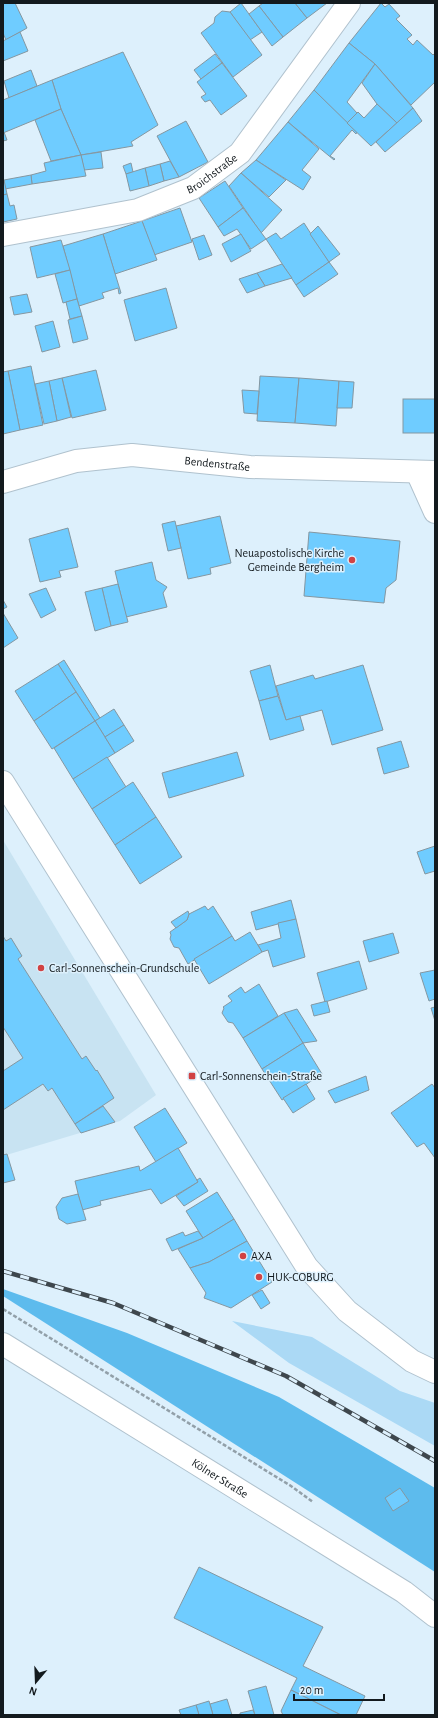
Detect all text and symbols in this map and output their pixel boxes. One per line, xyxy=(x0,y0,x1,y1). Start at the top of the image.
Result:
street label: Broichstraße xyxy=(185,151,239,196)
street label: Bendenstraße xyxy=(184,454,251,473)
place label: Neuapostolische Kirche Gemeinde Bergheim xyxy=(234,547,344,573)
marker: Neuapostolische Kirche Gemeinde Bergheim xyxy=(347,555,357,565)
place label: Carl-Sonnenschein-Grundschule xyxy=(49,962,199,974)
marker: Carl-Sonnenschein-Grundschule xyxy=(36,963,46,973)
place label: Carl-Sonnenschein-Straße xyxy=(200,1070,322,1082)
marker: Carl-Sonnenschein-Straße xyxy=(187,1071,197,1081)
place label: AXA xyxy=(251,1250,272,1262)
marker: AXA xyxy=(238,1251,248,1261)
place label: HUK-COBURG xyxy=(267,1271,334,1283)
marker: HUK-COBURG xyxy=(254,1272,264,1282)
street label: Kölner Straße xyxy=(190,1456,250,1500)
north arrow xyxy=(16,1662,56,1702)
scale bar xyxy=(294,1676,384,1702)
text: 20 m xyxy=(300,1684,323,1696)
text: N xyxy=(27,1685,38,1697)

